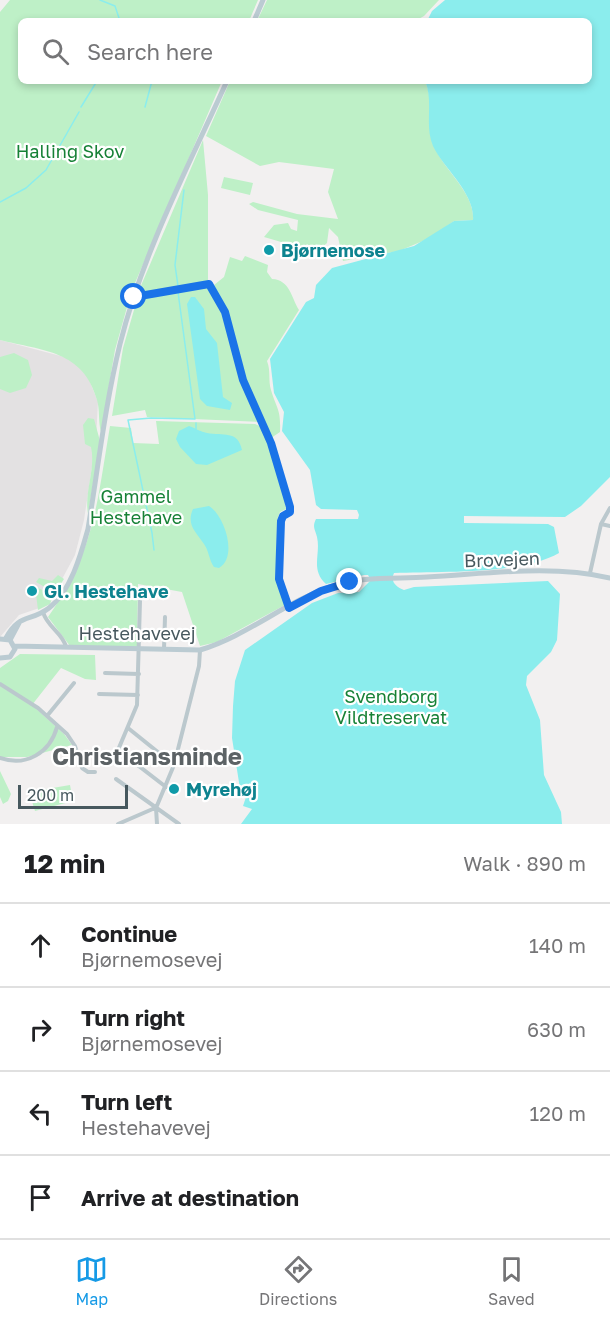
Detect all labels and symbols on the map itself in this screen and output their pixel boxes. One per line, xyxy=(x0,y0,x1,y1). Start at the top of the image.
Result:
park label: Halling Skov xyxy=(16,140,124,162)
place label: Bjørnemose xyxy=(281,239,386,261)
marker: Bjørnemose xyxy=(262,243,276,257)
route start xyxy=(120,283,146,309)
park label: Gammel Hestehave xyxy=(90,485,182,528)
street label: Brovejen xyxy=(464,547,540,571)
route end xyxy=(336,568,362,594)
place label: Gl. Hestehave xyxy=(44,580,169,602)
marker: Gl. Hestehave xyxy=(25,584,39,598)
street label: Hestehavevej xyxy=(79,622,195,644)
park label: Svendborg Vildtreservat xyxy=(335,685,447,728)
district label: Christiansminde xyxy=(52,741,242,770)
place label: Myrehøj xyxy=(186,778,257,800)
scale bar xyxy=(18,782,128,810)
marker: Myrehøj xyxy=(167,782,181,796)

